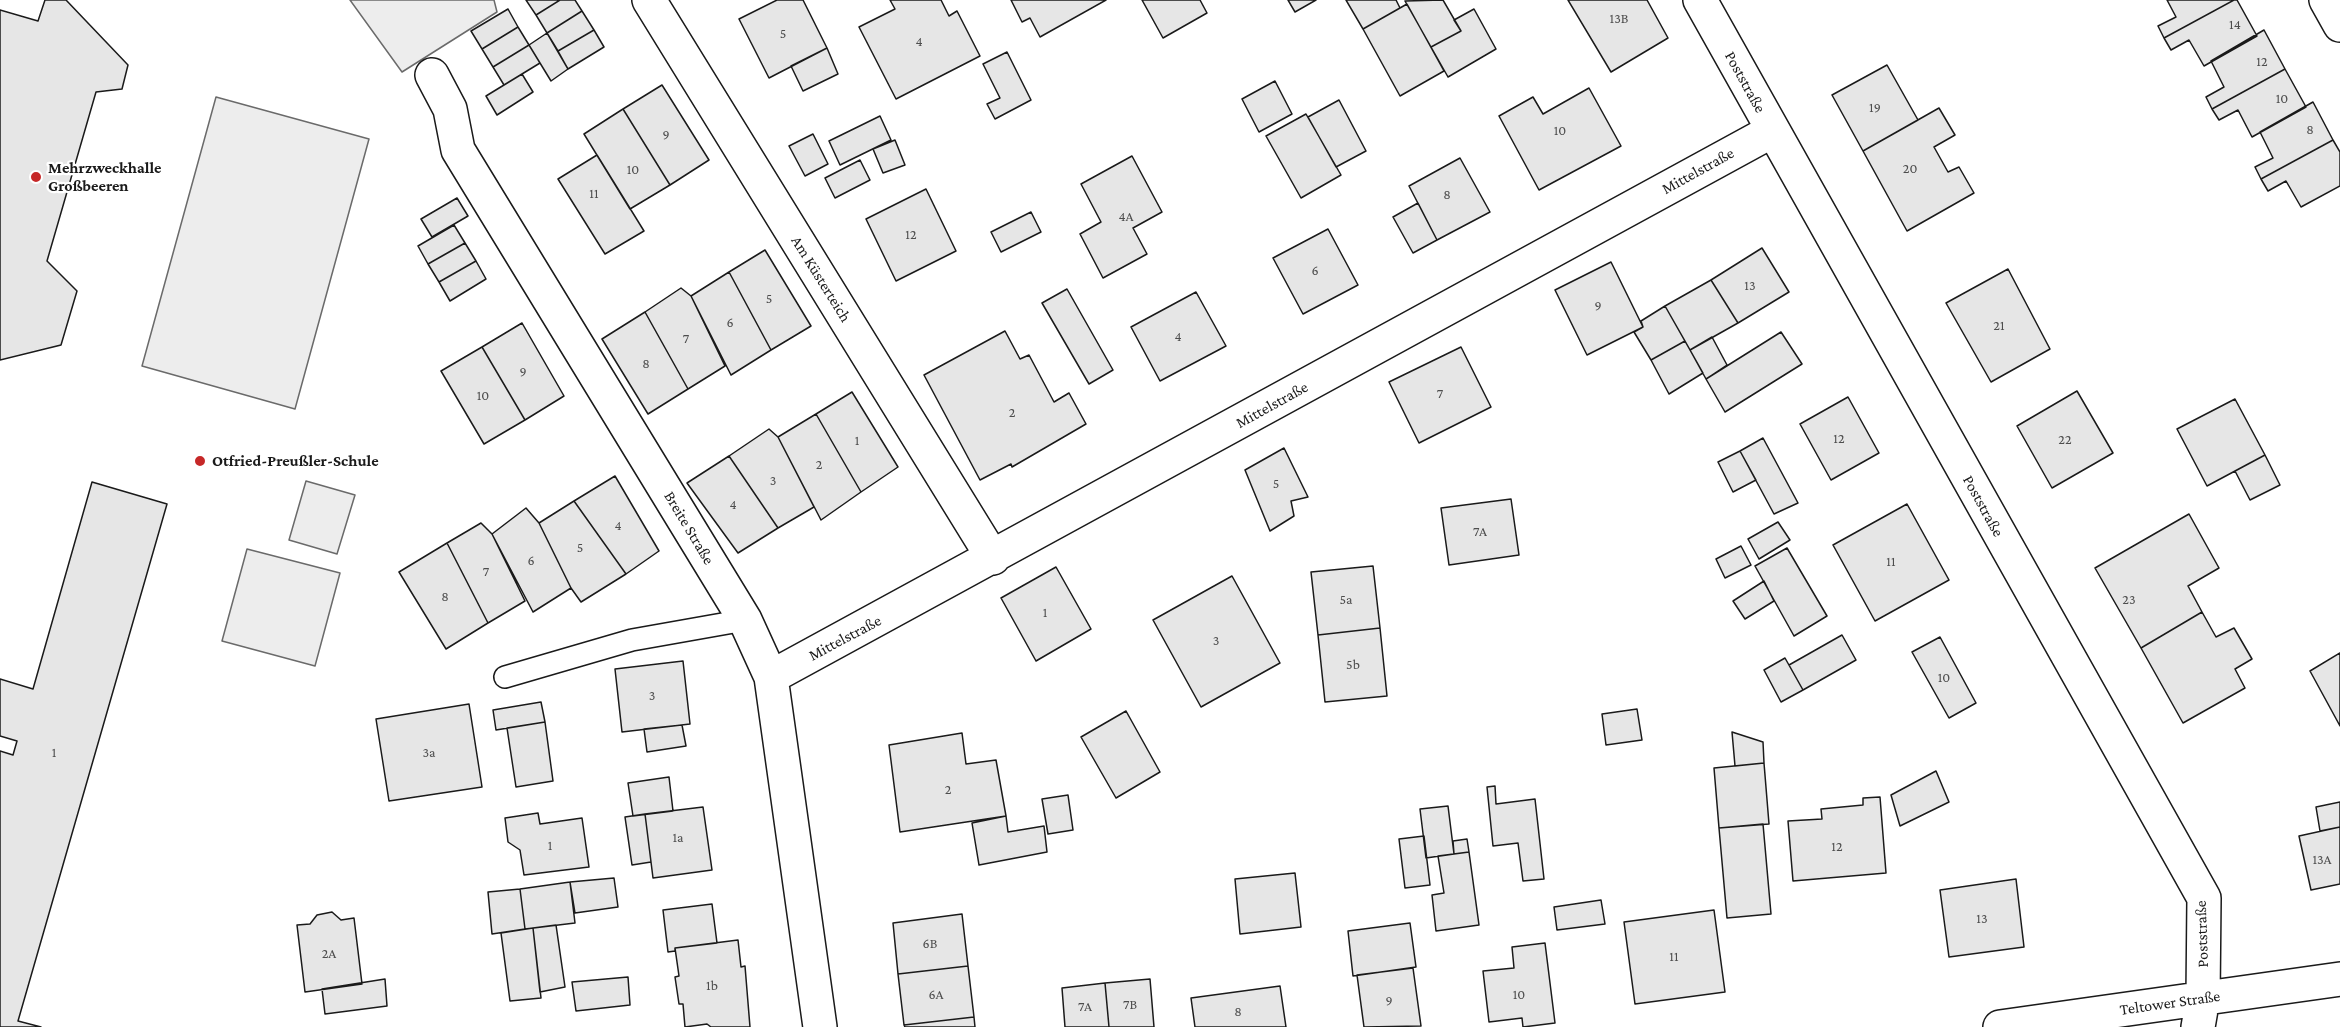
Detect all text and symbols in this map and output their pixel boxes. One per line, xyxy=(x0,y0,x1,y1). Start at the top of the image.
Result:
house number: 13B xyxy=(1610,11,1628,27)
house number: 14 xyxy=(2229,17,2241,33)
house number: 5 xyxy=(780,26,786,42)
house number: 4 xyxy=(915,34,923,50)
street label: Poststraße xyxy=(1720,48,1770,116)
house number: 12 xyxy=(2256,54,2268,70)
house number: 10 xyxy=(2276,91,2288,107)
house number: 19 xyxy=(1869,100,1881,116)
house number: 8 xyxy=(2306,122,2314,138)
house number: 10 xyxy=(1554,123,1566,139)
house number: 9 xyxy=(662,127,670,143)
street label: Mittelstraße xyxy=(1659,143,1737,199)
place label: Mehrzweckhalle Großbeeren xyxy=(48,158,162,196)
house number: 20 xyxy=(1903,161,1917,177)
house number: 10 xyxy=(627,162,639,178)
marker: Mehrzweckhalle Großbeeren xyxy=(29,170,43,184)
house number: 11 xyxy=(589,186,599,202)
house number: 8 xyxy=(1443,187,1451,203)
house number: 4A xyxy=(1118,209,1134,225)
house number: 12 xyxy=(905,227,917,243)
street label: Am Küsterteich xyxy=(787,232,855,326)
house number: 6 xyxy=(1311,263,1319,279)
house number: 13 xyxy=(1744,278,1756,294)
house number: 5 xyxy=(766,291,772,307)
house number: 9 xyxy=(1594,298,1602,314)
house number: 6 xyxy=(726,315,734,331)
house number: 21 xyxy=(1993,318,2005,334)
house number: 4 xyxy=(1174,329,1182,345)
house number: 7 xyxy=(683,331,689,347)
house number: 8 xyxy=(642,356,650,372)
house number: 9 xyxy=(519,364,527,380)
street label: Mittelstraße xyxy=(1233,377,1311,433)
house number: 7 xyxy=(1437,386,1443,402)
house number: 10 xyxy=(477,388,489,404)
house number: 2 xyxy=(1009,405,1015,421)
house number: 12 xyxy=(1833,431,1845,447)
house number: 22 xyxy=(2058,432,2072,448)
house number: 1 xyxy=(855,433,859,449)
place label: Otfried-Preußler-Schule xyxy=(212,451,379,471)
marker: Otfried-Preußler-Schule xyxy=(193,454,207,468)
house number: 2 xyxy=(816,457,822,473)
street label: Poststraße xyxy=(1958,472,2008,540)
house number: 3 xyxy=(770,473,776,489)
house number: 5 xyxy=(1273,476,1279,492)
street label: Breite Straße xyxy=(660,488,718,568)
house number: 4 xyxy=(729,497,737,513)
house number: 4 xyxy=(614,518,622,534)
house number: 7A xyxy=(1473,524,1487,540)
house number: 5 xyxy=(577,540,583,556)
house number: 6 xyxy=(527,553,535,569)
house number: 11 xyxy=(1886,554,1896,570)
house number: 7 xyxy=(483,564,489,580)
house number: 8 xyxy=(441,589,449,605)
house number: 5a xyxy=(1339,592,1353,608)
house number: 23 xyxy=(2122,592,2136,608)
house number: 1 xyxy=(1043,605,1047,621)
street label: Mittelstraße xyxy=(805,611,885,665)
house number: 3 xyxy=(1213,633,1219,649)
house number: 5b xyxy=(1346,657,1360,673)
house number: 10 xyxy=(1938,670,1950,686)
house number: 3 xyxy=(649,688,655,704)
house number: 1 xyxy=(52,745,56,761)
house number: 3a xyxy=(422,745,436,761)
house number: 2 xyxy=(945,782,951,798)
house number: 1a xyxy=(672,830,684,846)
house number: 1 xyxy=(548,838,552,854)
house number: 12 xyxy=(1831,839,1843,855)
house number: 13A xyxy=(2312,852,2332,868)
street label: Poststraße xyxy=(2191,900,2213,968)
house number: 13 xyxy=(1976,911,1988,927)
house number: 6B xyxy=(923,936,937,952)
house number: 2A xyxy=(322,946,336,962)
house number: 11 xyxy=(1669,949,1679,965)
house number: 1b xyxy=(706,978,718,994)
street label: Teltower Straße xyxy=(2119,986,2221,1020)
house number: 6A xyxy=(929,987,943,1003)
house number: 10 xyxy=(1513,987,1525,1003)
house number: 9 xyxy=(1385,993,1393,1009)
house number: 7B xyxy=(1123,997,1137,1013)
house number: 7A xyxy=(1078,999,1092,1015)
house number: 8 xyxy=(1234,1004,1242,1020)

